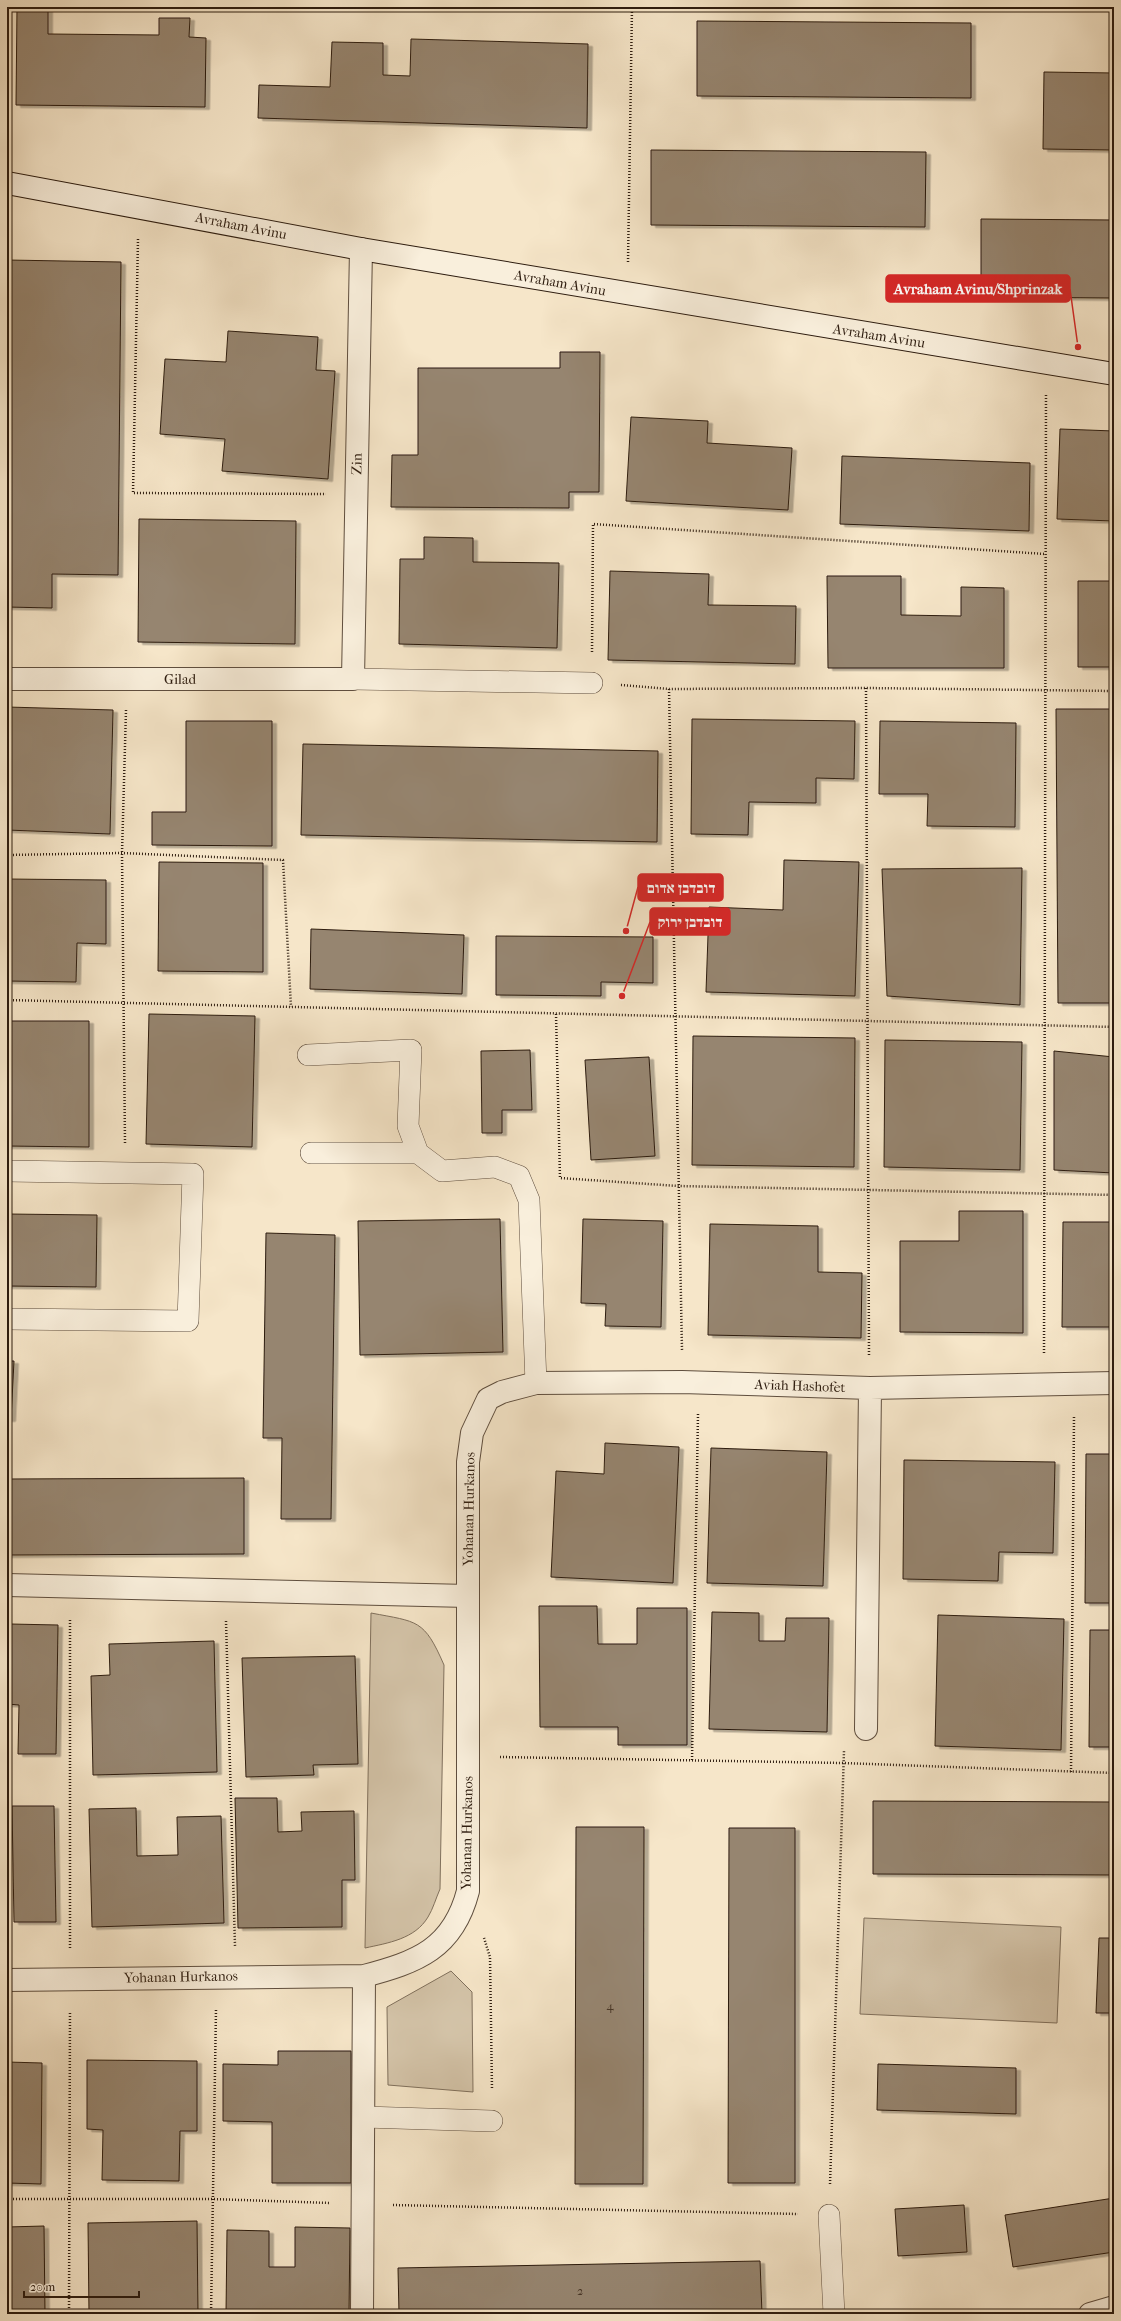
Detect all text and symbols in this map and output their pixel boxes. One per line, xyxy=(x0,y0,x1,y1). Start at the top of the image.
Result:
street label: Avraham Avinu xyxy=(193,209,288,243)
street label: Avraham Avinu xyxy=(512,266,607,299)
callout: Avraham Avinu/Shprinzak xyxy=(886,275,1070,302)
text: Avraham Avinu/Shprinzak xyxy=(893,280,1063,298)
street label: Avraham Avinu xyxy=(831,320,926,352)
street label: Zin xyxy=(348,453,366,475)
street label: Gilad xyxy=(164,671,196,688)
callout: דובדבן אדום xyxy=(638,874,723,901)
text: דובדבן אדום xyxy=(647,879,715,897)
callout: דובדבן ירוק xyxy=(650,908,730,935)
text: דובדבן ירוק xyxy=(658,913,722,931)
street label: Aviah Hashofet xyxy=(753,1376,846,1396)
street label: Yohanan Hurkanos xyxy=(459,1452,478,1567)
street label: Yohanan Hurkanos xyxy=(457,1776,476,1891)
street label: Yohanan Hurkanos xyxy=(123,1968,238,1987)
house number: 4 xyxy=(606,1999,614,2013)
scale bar xyxy=(24,2273,139,2299)
text: 20 m xyxy=(30,2280,55,2294)
house number: 2 xyxy=(577,2284,583,2298)

